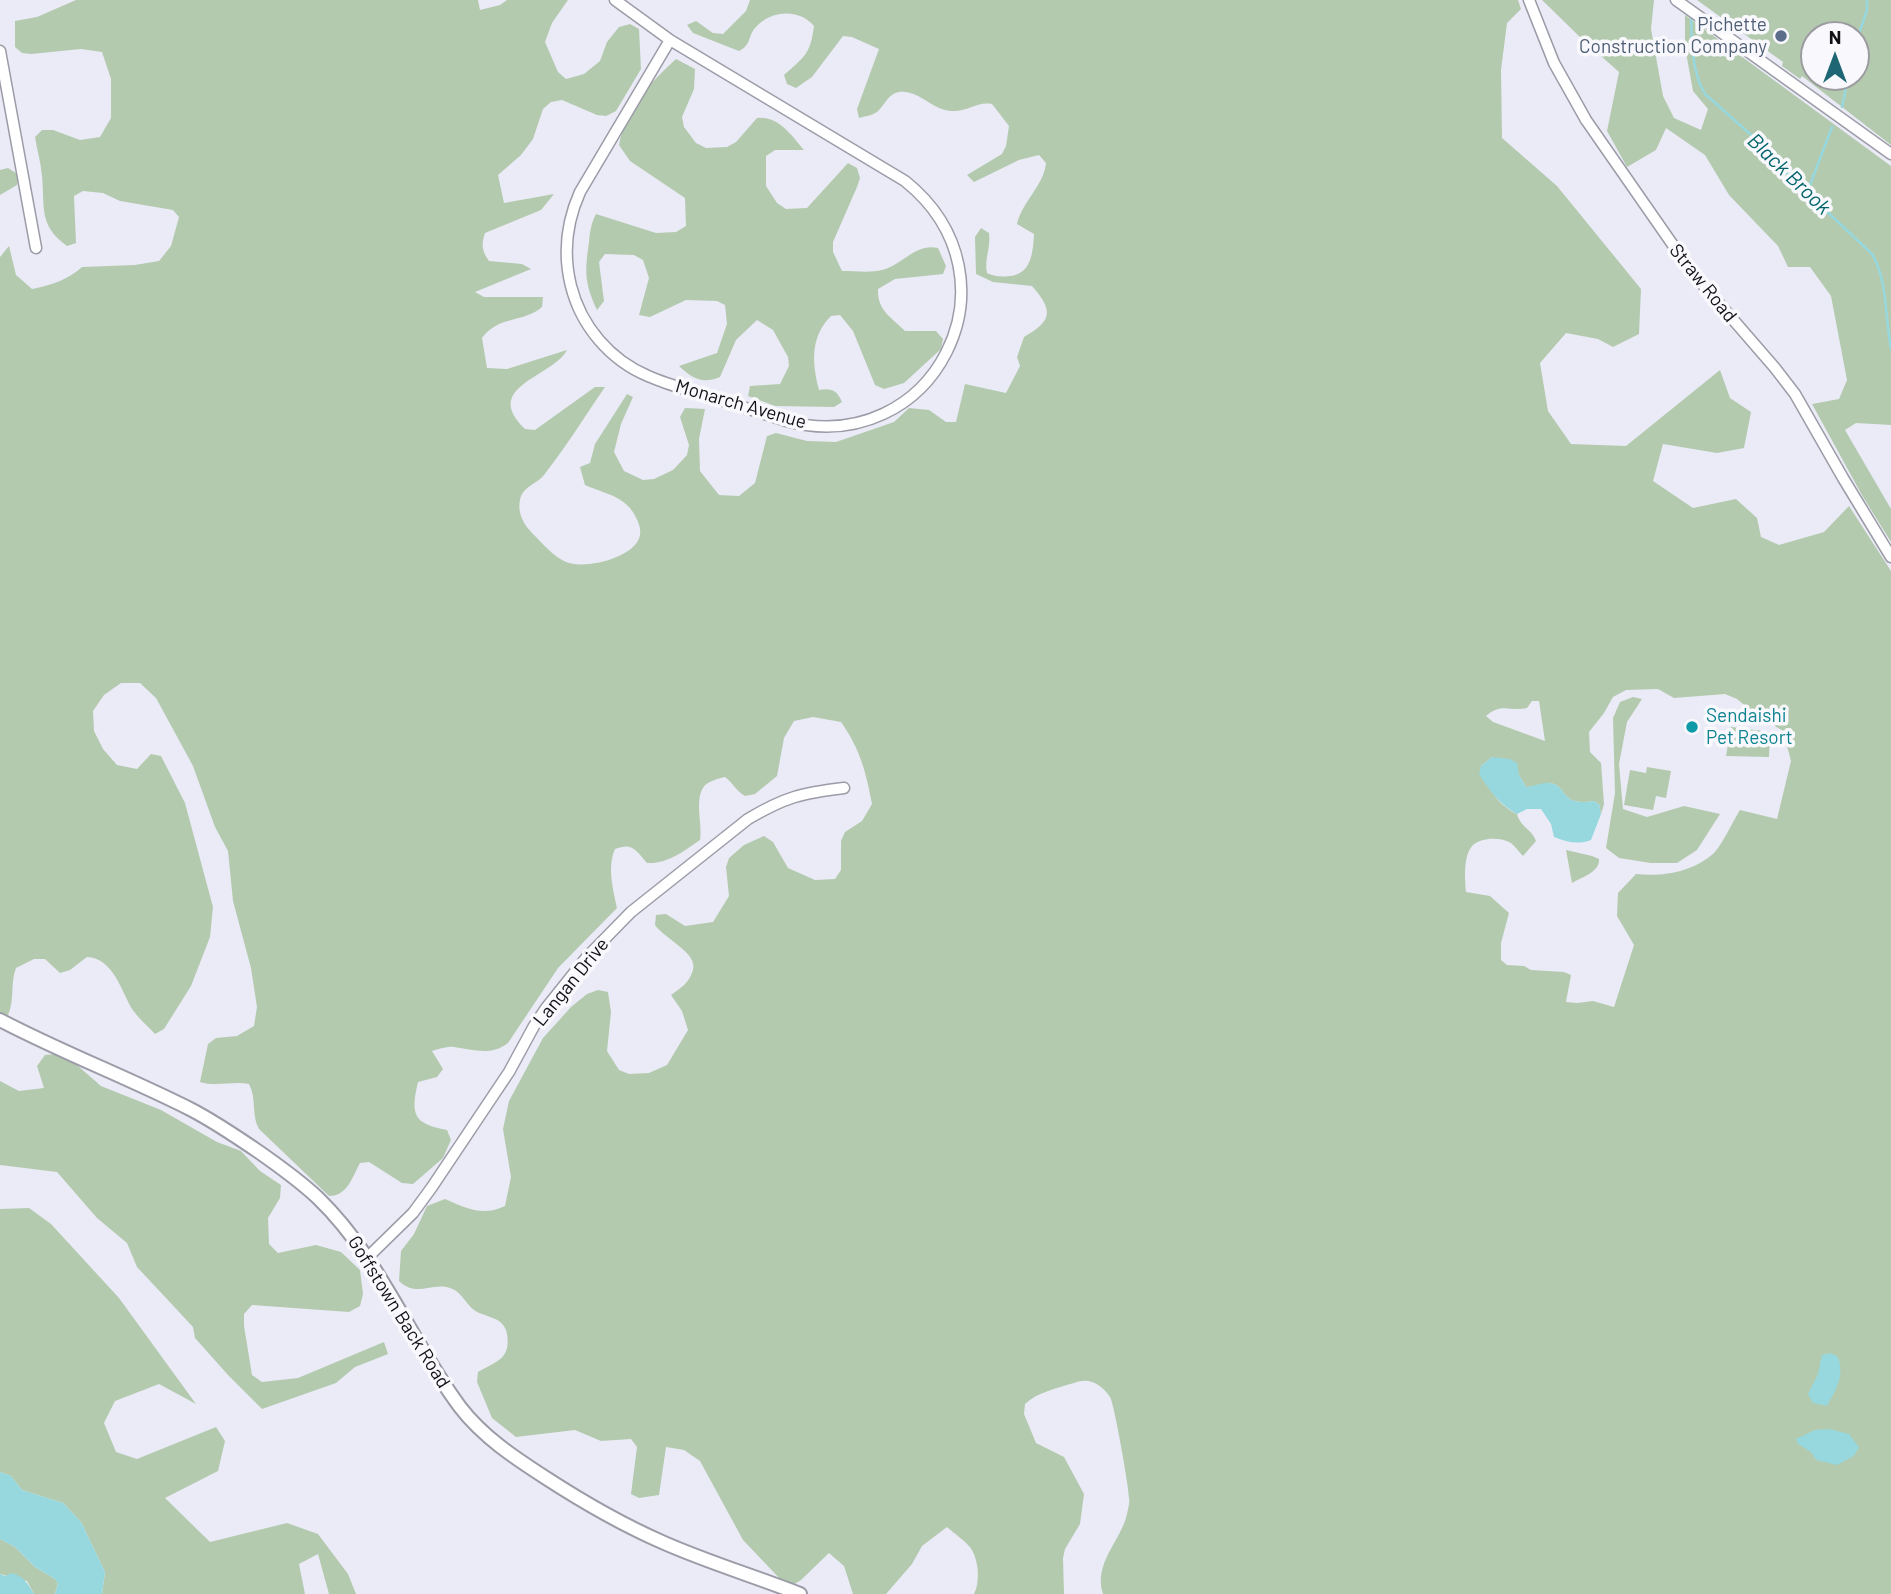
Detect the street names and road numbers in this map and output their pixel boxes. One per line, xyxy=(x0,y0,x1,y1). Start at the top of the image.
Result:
street label: Straw Road xyxy=(1665,239,1741,327)
street label: Monarch Avenue xyxy=(673,374,809,434)
street label: Langan Drive xyxy=(528,933,614,1031)
street label: Goffstown Back Road xyxy=(343,1232,455,1392)

